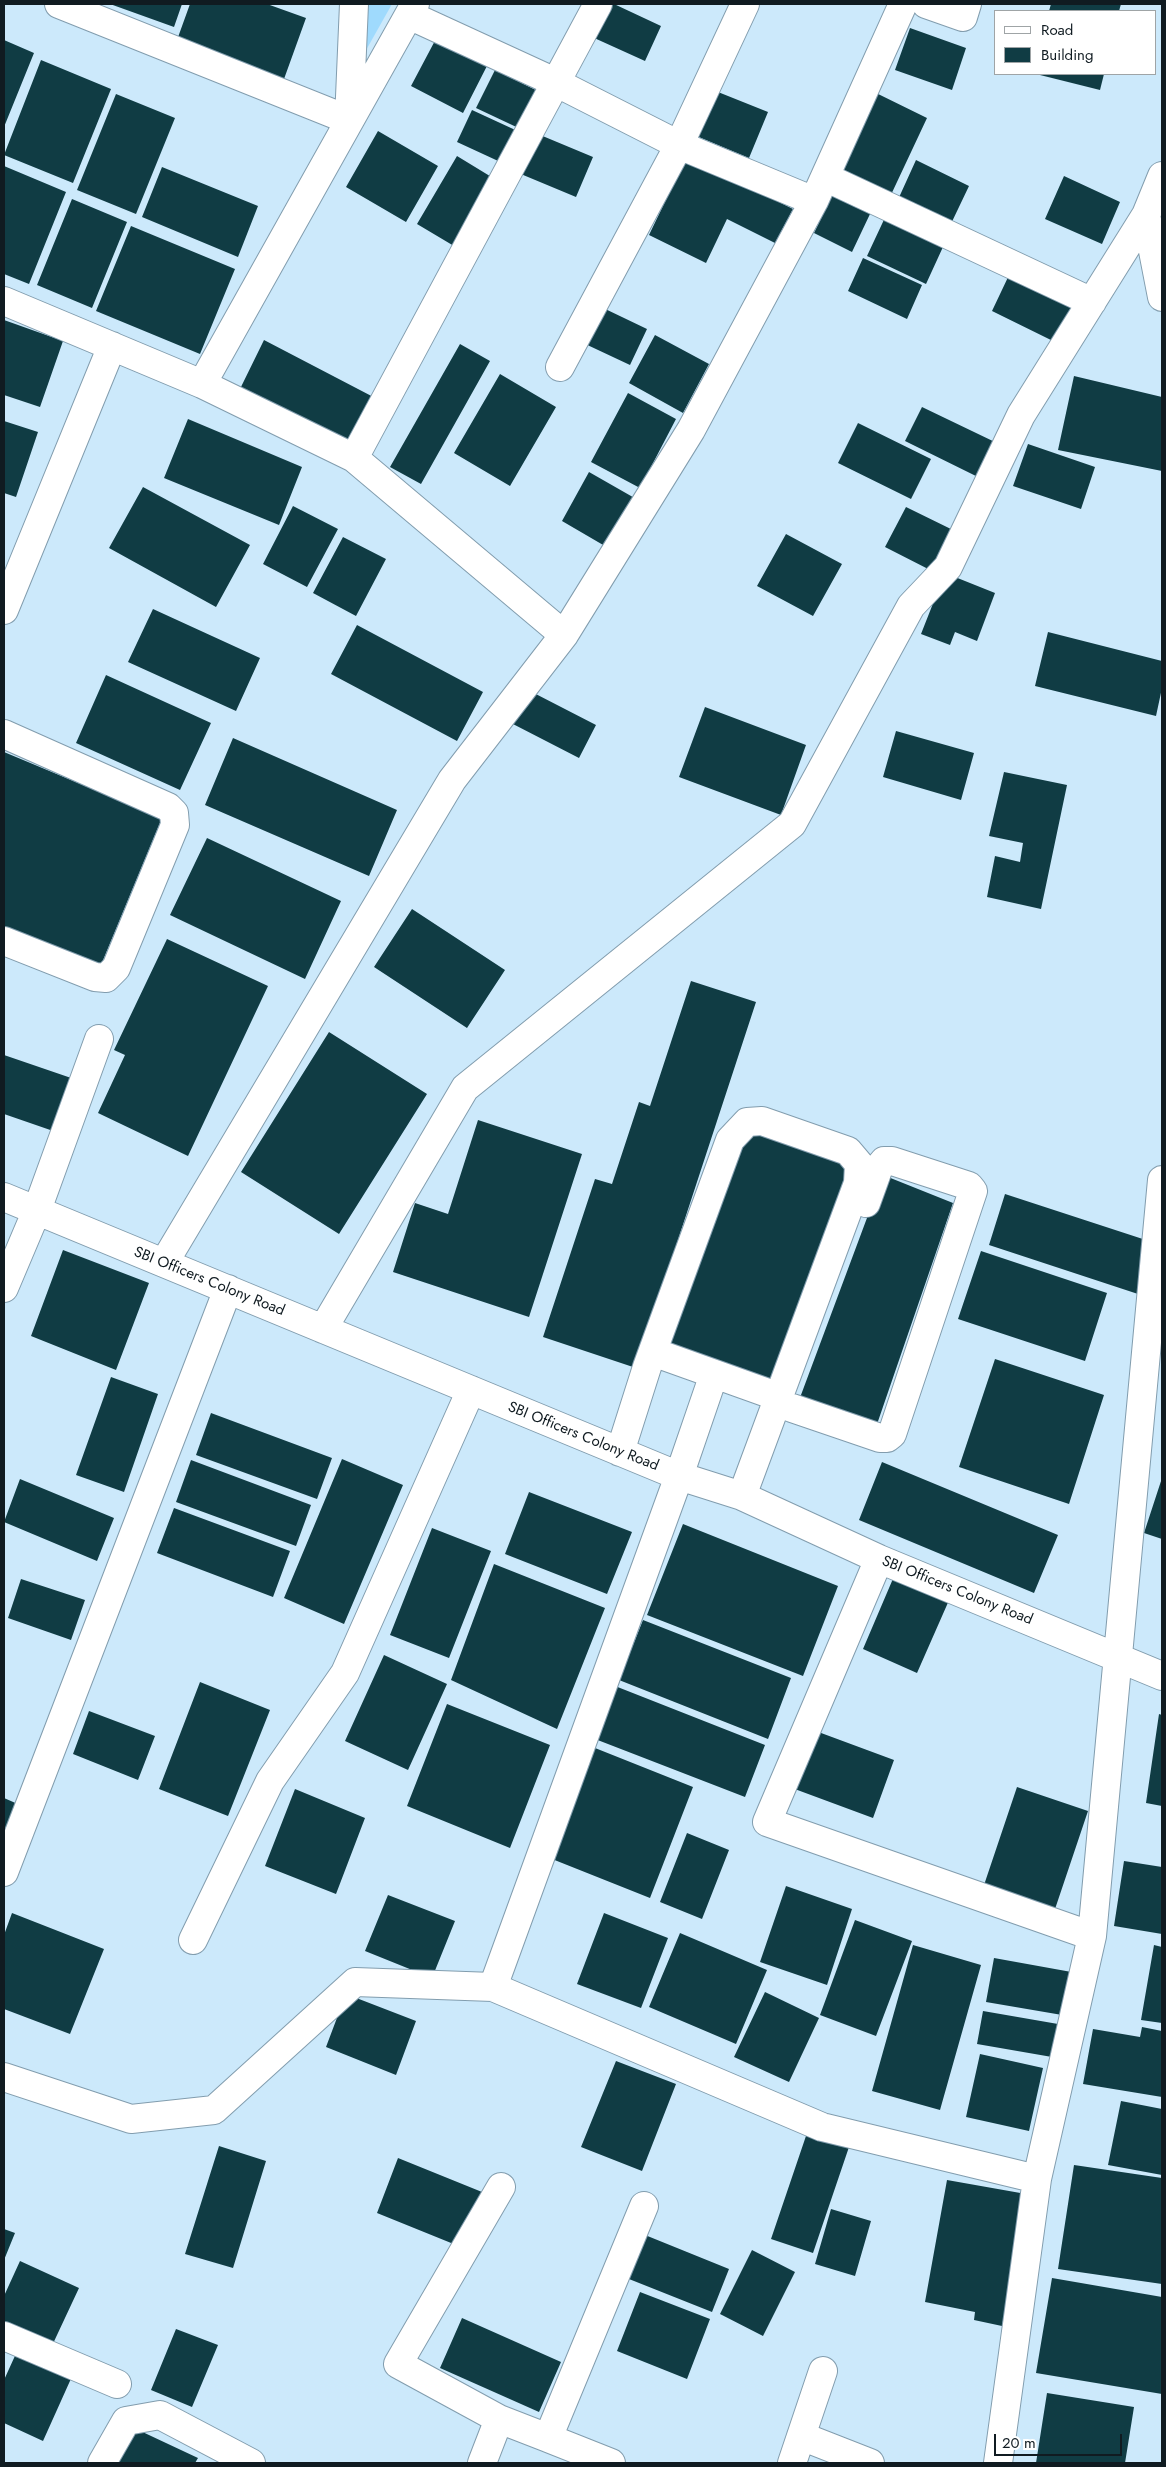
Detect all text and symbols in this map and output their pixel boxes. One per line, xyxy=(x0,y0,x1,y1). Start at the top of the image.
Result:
legend xyxy=(994,10,1156,75)
text: Road xyxy=(1041,19,1073,41)
text: Building xyxy=(1041,44,1093,66)
street label: SBI Officers Colony Road xyxy=(131,1243,287,1321)
street label: SBI Officers Colony Road xyxy=(505,1398,661,1476)
street label: SBI Officers Colony Road xyxy=(879,1552,1035,1630)
scale bar xyxy=(996,2424,1124,2456)
text: 20 m xyxy=(1002,2432,1036,2454)

